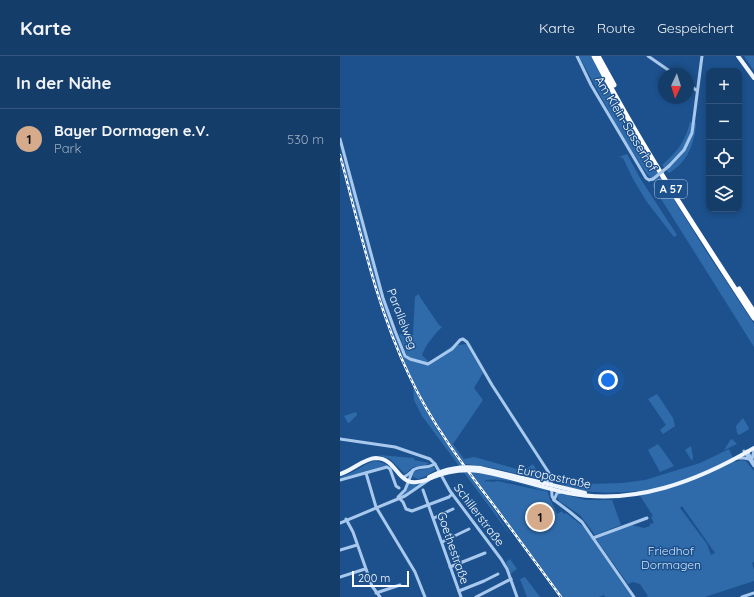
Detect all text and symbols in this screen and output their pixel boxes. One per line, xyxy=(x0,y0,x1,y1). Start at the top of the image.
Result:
text: Karte xyxy=(20,16,72,40)
text: Karte xyxy=(539,19,575,37)
text: Route xyxy=(597,19,635,37)
text: Gespeichert xyxy=(657,19,734,37)
north arrow xyxy=(658,68,694,104)
map controls xyxy=(706,68,742,212)
button: + xyxy=(706,68,742,104)
text: In der Nähe xyxy=(16,72,112,93)
street label: Am Klein-Sasserhof xyxy=(592,73,661,175)
button: − xyxy=(706,104,742,140)
text: Bayer Dormagen e.V. xyxy=(54,121,209,140)
text: 1 xyxy=(26,131,32,147)
text: 530 m xyxy=(287,131,324,147)
text: Park xyxy=(54,140,82,156)
button: locate xyxy=(706,140,742,176)
button: layers xyxy=(706,176,742,212)
road number: A 57 xyxy=(655,180,687,198)
street label: Parallelweg xyxy=(384,286,421,351)
your location xyxy=(598,370,618,390)
street label: Europastraße xyxy=(516,461,593,492)
street label: Schillerstraße xyxy=(451,480,508,549)
pin: 1 xyxy=(527,502,553,532)
street label: Goethestraße xyxy=(434,510,473,586)
park label: Friedhof Dormagen xyxy=(641,543,701,572)
scale bar xyxy=(352,569,409,588)
text: 200 m xyxy=(358,571,390,585)

